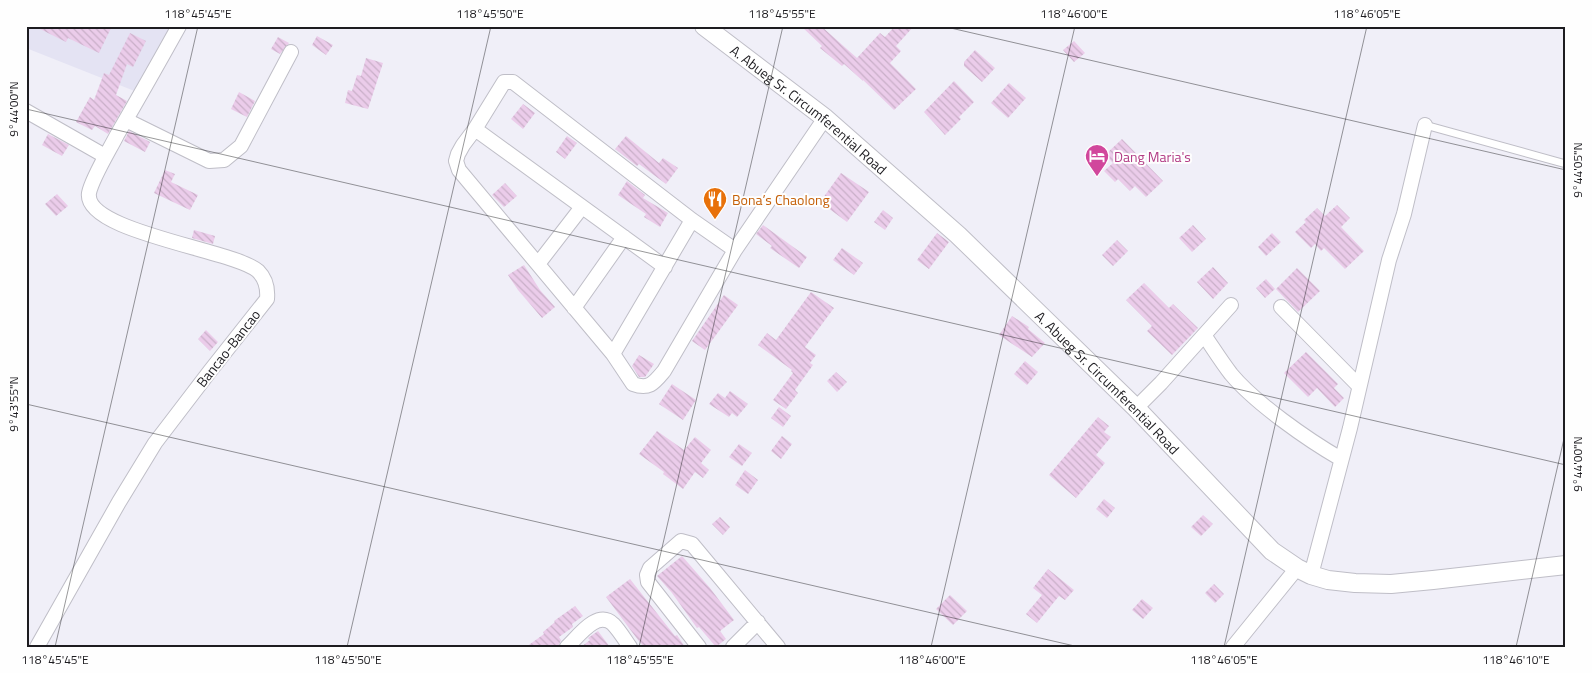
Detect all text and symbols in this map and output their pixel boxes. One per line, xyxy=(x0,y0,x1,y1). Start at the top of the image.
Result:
text: 118°45'45"E xyxy=(164,4,232,23)
text: 118°45'50"E xyxy=(456,4,524,23)
text: 118°45'55"E xyxy=(748,4,816,23)
text: 118°46'00"E xyxy=(1040,4,1108,23)
text: 118°46'05"E xyxy=(1333,4,1401,23)
street label: A. Abueg Sr. Circumferential Road xyxy=(726,39,892,179)
text: 9°44'00"N xyxy=(4,81,23,137)
text: 9°44'05"N xyxy=(1568,142,1587,198)
hotel icon: Dang Maria's xyxy=(1084,143,1110,177)
place label: Dang Maria's xyxy=(1114,146,1191,167)
restaurant icon: Bona’s Chaolong xyxy=(702,186,728,220)
place label: Bona’s Chaolong xyxy=(732,189,830,210)
street label: Bancao-Bancao xyxy=(191,305,265,391)
street label: A. Abueg Sr. Circumferential Road xyxy=(1031,305,1185,458)
text: 9°43'55"N xyxy=(4,376,23,432)
text: 9°44'00"N xyxy=(1568,436,1587,492)
text: 118°45'45"E xyxy=(21,650,89,669)
text: 118°45'50"E xyxy=(314,650,382,669)
text: 118°45'55"E xyxy=(606,650,674,669)
text: 118°46'00"E xyxy=(898,650,966,669)
text: 118°46'05"E xyxy=(1190,650,1258,669)
text: 118°46'10"E xyxy=(1482,650,1550,669)

